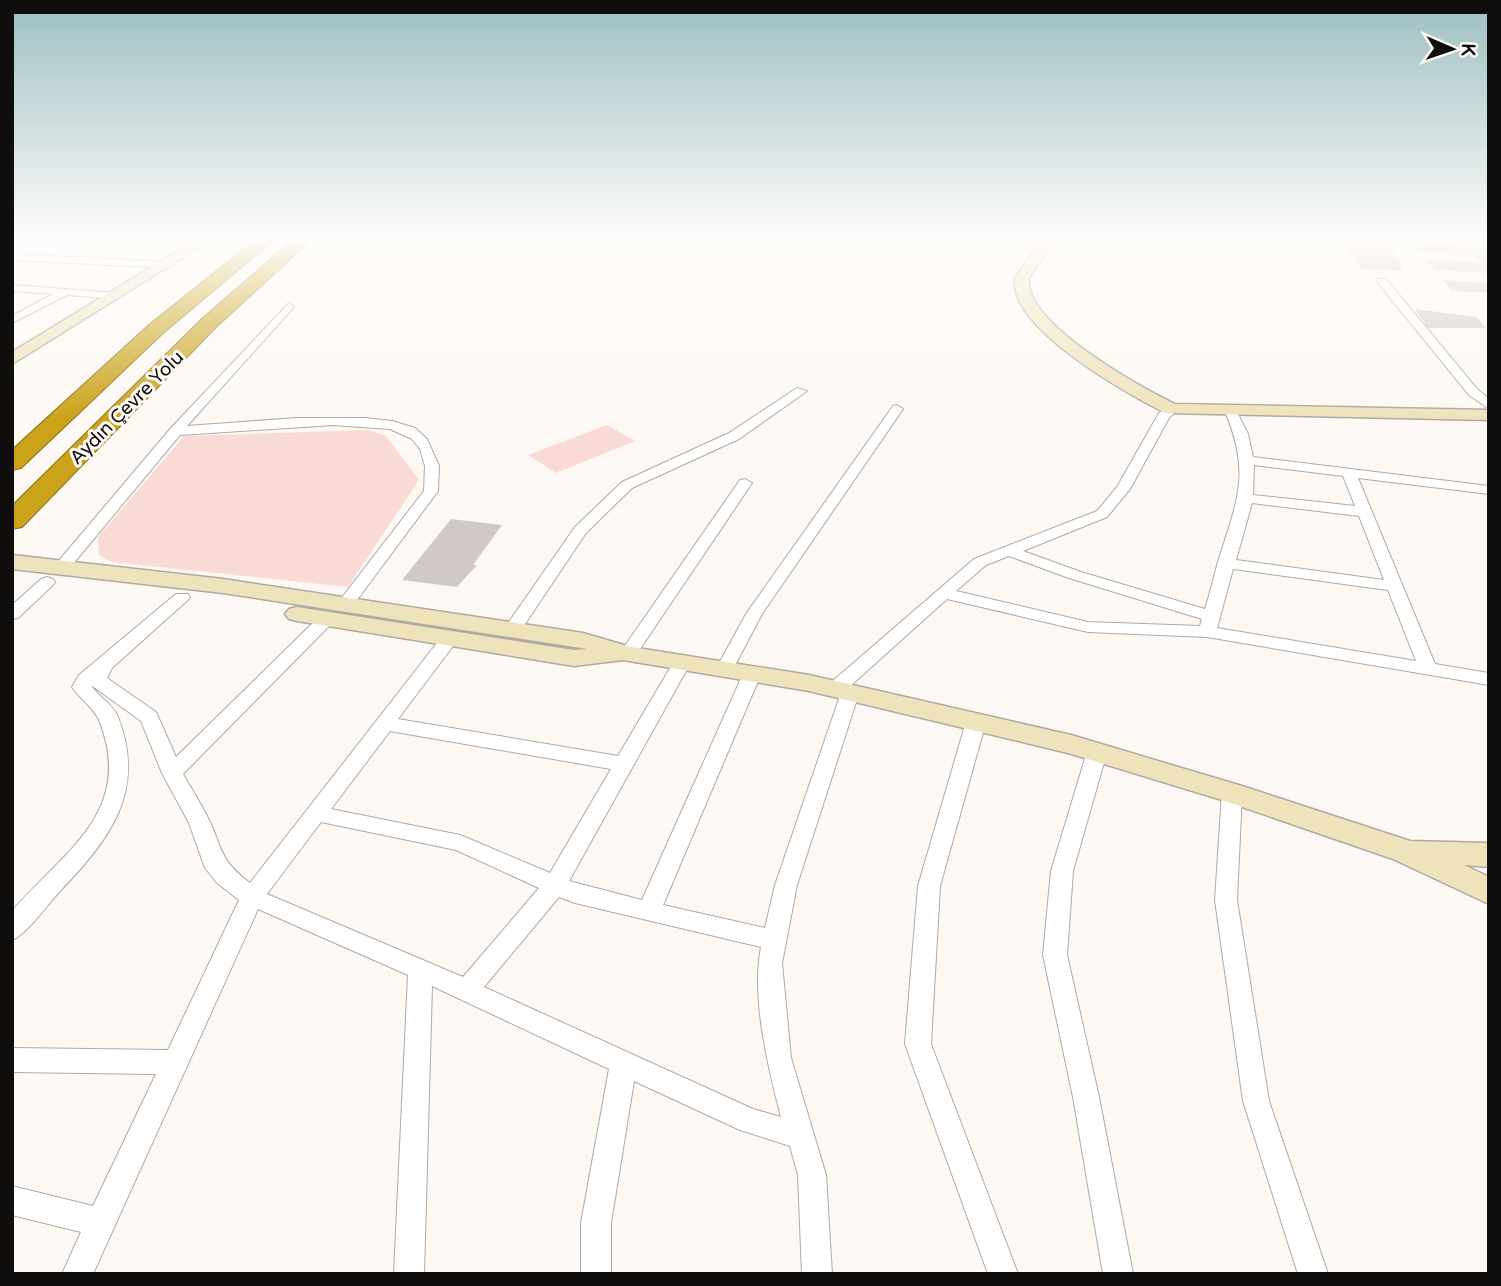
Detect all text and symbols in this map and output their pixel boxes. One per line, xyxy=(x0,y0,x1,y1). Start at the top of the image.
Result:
north arrow xyxy=(1417,14,1487,84)
text: K xyxy=(1457,43,1479,57)
street label: Aydın Çevre Yolu xyxy=(65,346,188,469)

